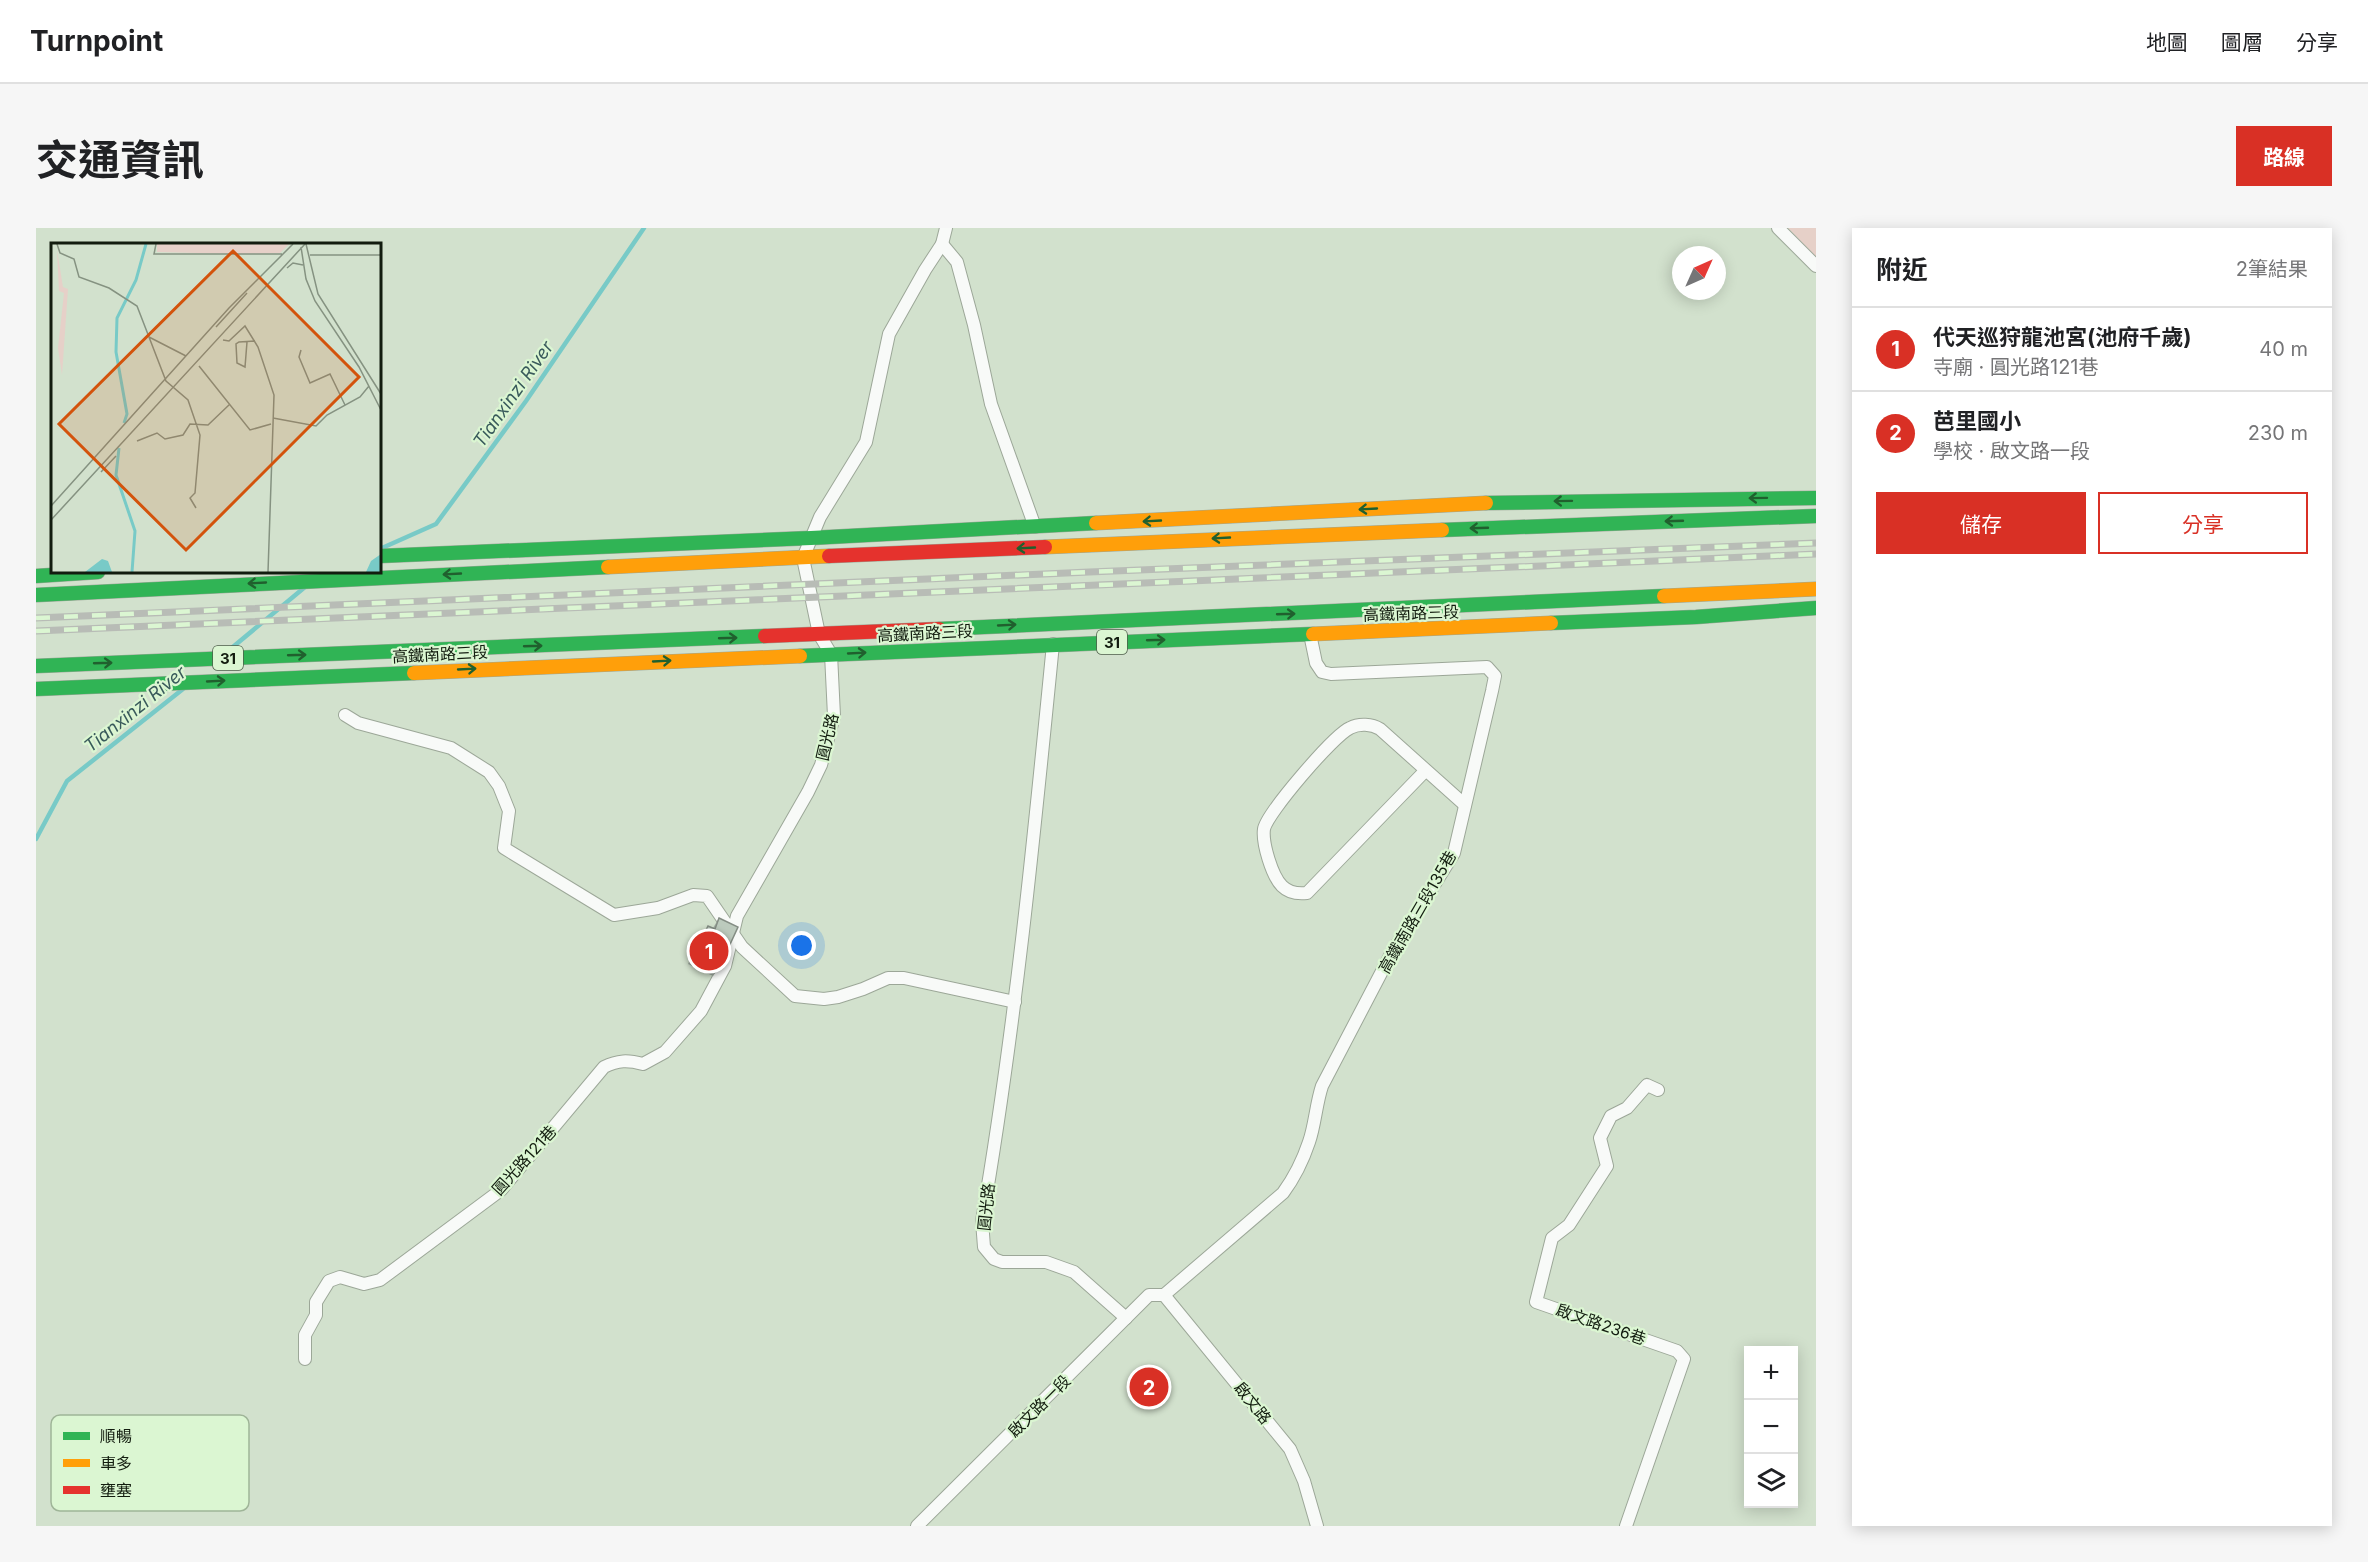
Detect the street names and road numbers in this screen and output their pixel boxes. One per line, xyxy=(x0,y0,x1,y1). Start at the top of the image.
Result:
street label: 高鐵南路三段 xyxy=(1363,601,1459,625)
street label: 高鐵南路三段 xyxy=(877,621,973,645)
road number: 31 xyxy=(1097,630,1127,654)
street label: 高鐵南路三段 xyxy=(392,642,488,666)
road number: 31 xyxy=(213,646,243,670)
street label: 圓光路 xyxy=(812,711,842,763)
street label: 高鐵南路三段135巷 xyxy=(1374,847,1460,977)
street label: 圓光路121巷 xyxy=(488,1121,560,1199)
street label: 圓光路 xyxy=(974,1182,998,1232)
street label: 啟文路236巷 xyxy=(1554,1299,1648,1349)
street label: 啟文路一段 xyxy=(1004,1371,1074,1441)
street label: 啟文路 xyxy=(1230,1378,1276,1428)

